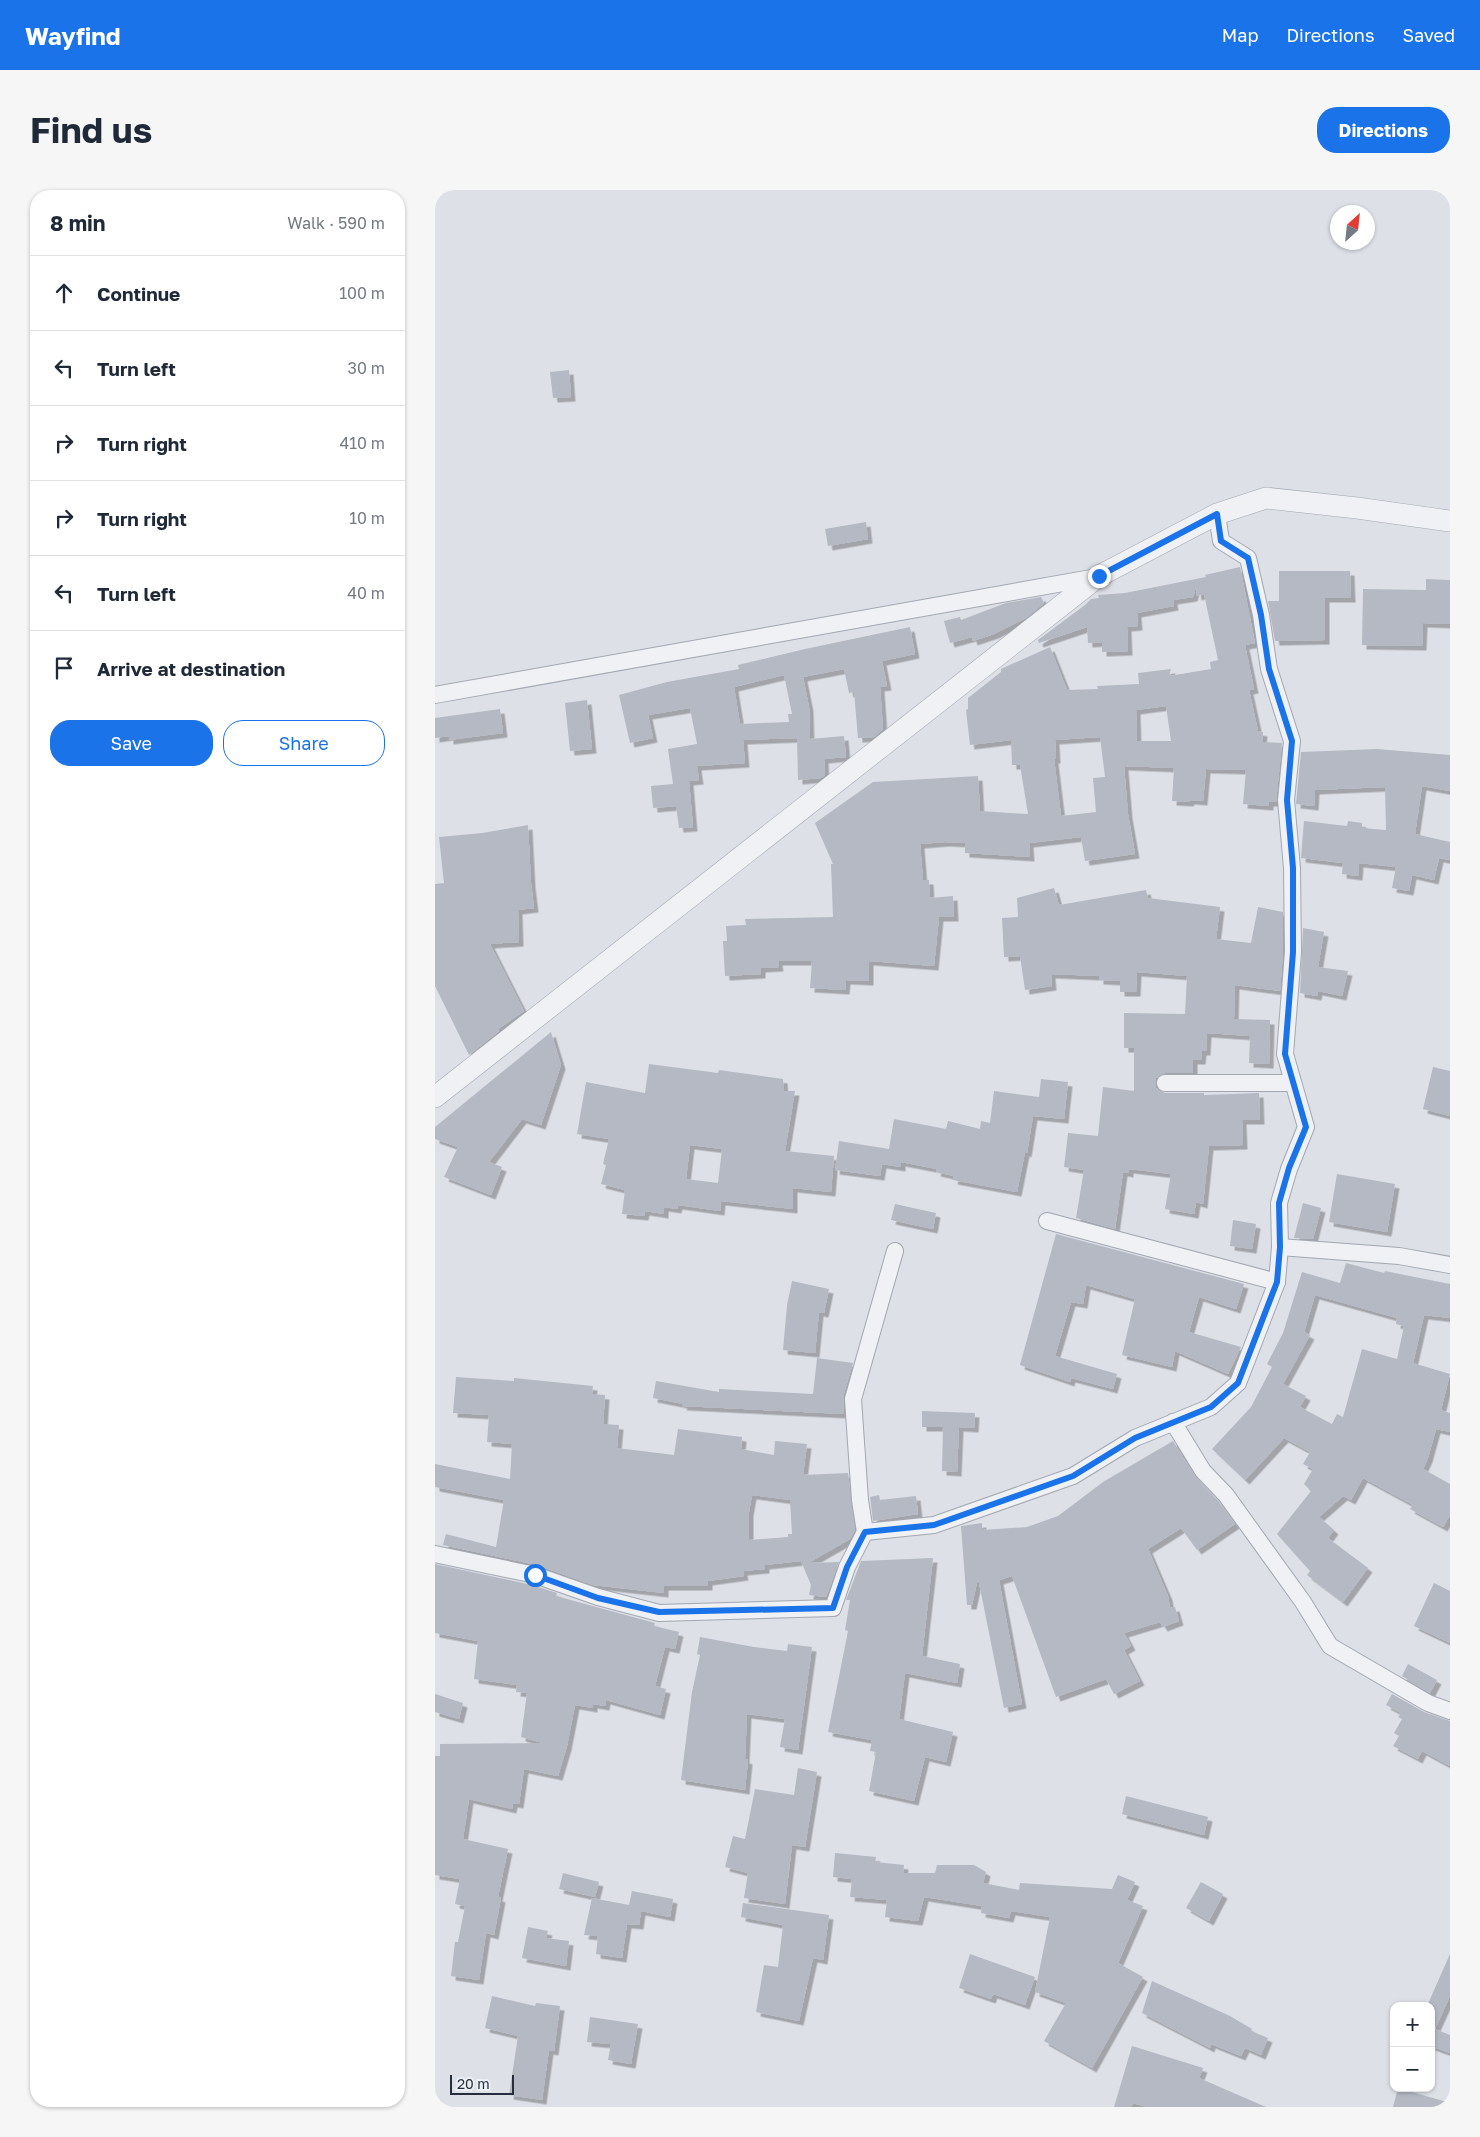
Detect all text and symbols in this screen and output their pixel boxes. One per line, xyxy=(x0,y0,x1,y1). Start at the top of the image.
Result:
text: Wayfind xyxy=(25,21,121,50)
text: Map xyxy=(1222,24,1258,46)
text: Directions xyxy=(1286,24,1374,46)
text: Saved xyxy=(1402,24,1455,46)
button: Directions xyxy=(1317,107,1450,153)
text: Find us xyxy=(30,109,152,151)
north arrow xyxy=(1330,205,1375,250)
text: 8 min xyxy=(50,210,106,236)
text: Walk · 590 m xyxy=(287,213,385,233)
icon: ahead xyxy=(50,279,78,307)
text: Continue xyxy=(97,282,180,305)
text: 100 m xyxy=(339,283,385,303)
icon: left xyxy=(50,354,78,382)
text: Turn left xyxy=(97,357,176,380)
text: 30 m xyxy=(348,358,385,378)
icon: right xyxy=(50,429,78,457)
text: Turn right xyxy=(97,432,187,455)
text: 410 m xyxy=(339,433,385,453)
icon: right xyxy=(50,504,78,532)
text: Turn right xyxy=(97,507,187,530)
text: 10 m xyxy=(349,508,385,528)
route end xyxy=(1088,565,1111,588)
icon: left xyxy=(50,579,78,607)
text: Turn left xyxy=(97,582,176,605)
text: 40 m xyxy=(347,583,385,603)
icon: arrive xyxy=(50,654,78,682)
text: Arrive at destination xyxy=(97,657,285,680)
button: Save xyxy=(50,720,213,766)
button: Share xyxy=(223,720,385,766)
route start xyxy=(524,1564,547,1587)
map controls xyxy=(1390,2002,1435,2092)
button: + xyxy=(1390,2002,1435,2047)
button: − xyxy=(1390,2047,1435,2092)
scale bar xyxy=(450,2072,514,2095)
text: 20 m xyxy=(457,2075,490,2092)

